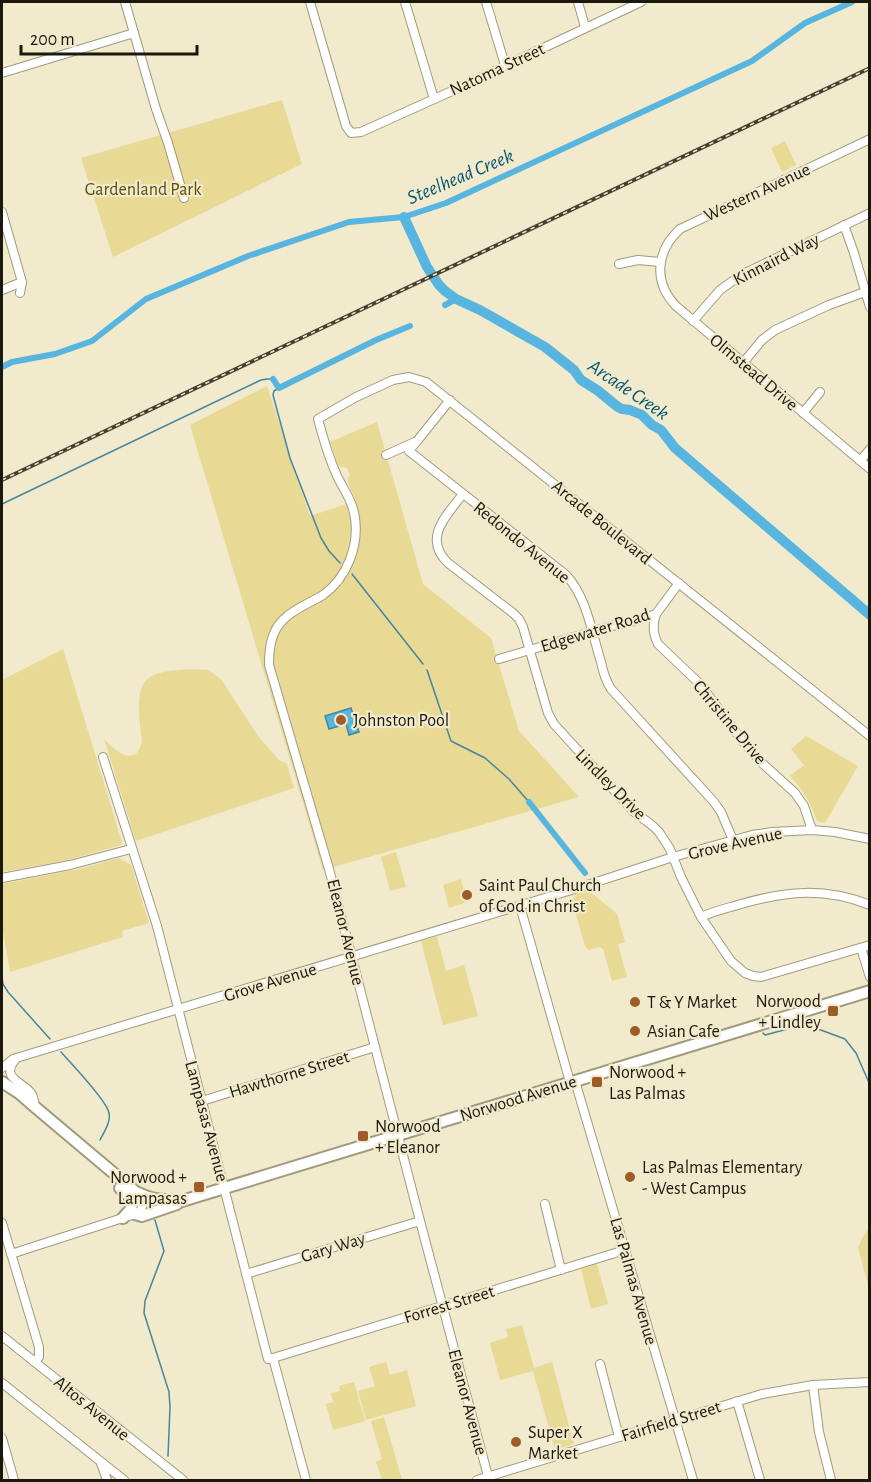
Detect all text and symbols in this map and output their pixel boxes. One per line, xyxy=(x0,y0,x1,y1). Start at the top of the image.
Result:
scale bar xyxy=(21,18,196,56)
text: 200 m xyxy=(30,31,75,49)
street label: Natoma Street xyxy=(447,40,548,100)
water label: Steelhead Creek xyxy=(404,146,516,208)
street label: Western Avenue xyxy=(702,161,813,225)
park label: Gardenland Park xyxy=(85,181,202,199)
street label: Kinnaird Way xyxy=(730,230,823,289)
street label: Olmstead Drive xyxy=(706,331,801,415)
water label: Arcade Creek xyxy=(584,355,672,424)
street label: Arcade Boulevard xyxy=(548,477,655,568)
street label: Redondo Avenue xyxy=(470,498,573,587)
street label: Edgewater Road xyxy=(539,606,652,656)
street label: Christine Drive xyxy=(689,677,769,768)
place label: Johnston Pool xyxy=(353,712,449,730)
marker: Johnston Pool xyxy=(334,713,348,727)
street label: Lindley Drive xyxy=(572,746,649,823)
street label: Grove Avenue xyxy=(686,824,784,864)
street label: Eleanor Avenue xyxy=(323,877,367,987)
place label: Saint Paul Church of God in Christ xyxy=(479,877,601,916)
marker: Saint Paul Church of God in Christ xyxy=(460,888,474,902)
street label: Grove Avenue xyxy=(222,960,319,1006)
place label: Norwood + Lindley xyxy=(755,993,821,1032)
place label: T & Y Market xyxy=(647,994,737,1012)
marker: T & Y Market xyxy=(628,995,642,1009)
marker: Norwood + Lindley xyxy=(826,1004,840,1018)
place label: Asian Cafe xyxy=(647,1023,720,1041)
marker: Asian Cafe xyxy=(628,1024,642,1038)
street label: Hawthorne Street xyxy=(227,1048,352,1102)
street label: Lampasas Avenue xyxy=(181,1059,231,1184)
place label: Norwood + Las Palmas xyxy=(609,1064,686,1103)
street label: Norwood Avenue xyxy=(458,1073,579,1125)
marker: Norwood + Las Palmas xyxy=(590,1075,604,1089)
place label: Norwood + Eleanor xyxy=(375,1118,441,1157)
marker: Norwood + Eleanor xyxy=(356,1129,370,1143)
place label: Las Palmas Elementary - West Campus xyxy=(642,1159,803,1198)
place label: Norwood + Lampasas xyxy=(110,1169,187,1208)
marker: Las Palmas Elementary - West Campus xyxy=(623,1170,637,1184)
marker: Norwood + Lampasas xyxy=(192,1180,206,1194)
street label: Las Palmas Avenue xyxy=(606,1215,660,1347)
street label: Gary Way xyxy=(299,1230,368,1266)
street label: Forrest Street xyxy=(402,1283,497,1327)
street label: Eleanor Avenue xyxy=(444,1347,490,1457)
street label: Altos Avenue xyxy=(50,1373,133,1444)
street label: Fairfield Street xyxy=(619,1398,723,1446)
place label: Super X Market xyxy=(528,1424,583,1463)
marker: Super X Market xyxy=(509,1435,523,1449)

